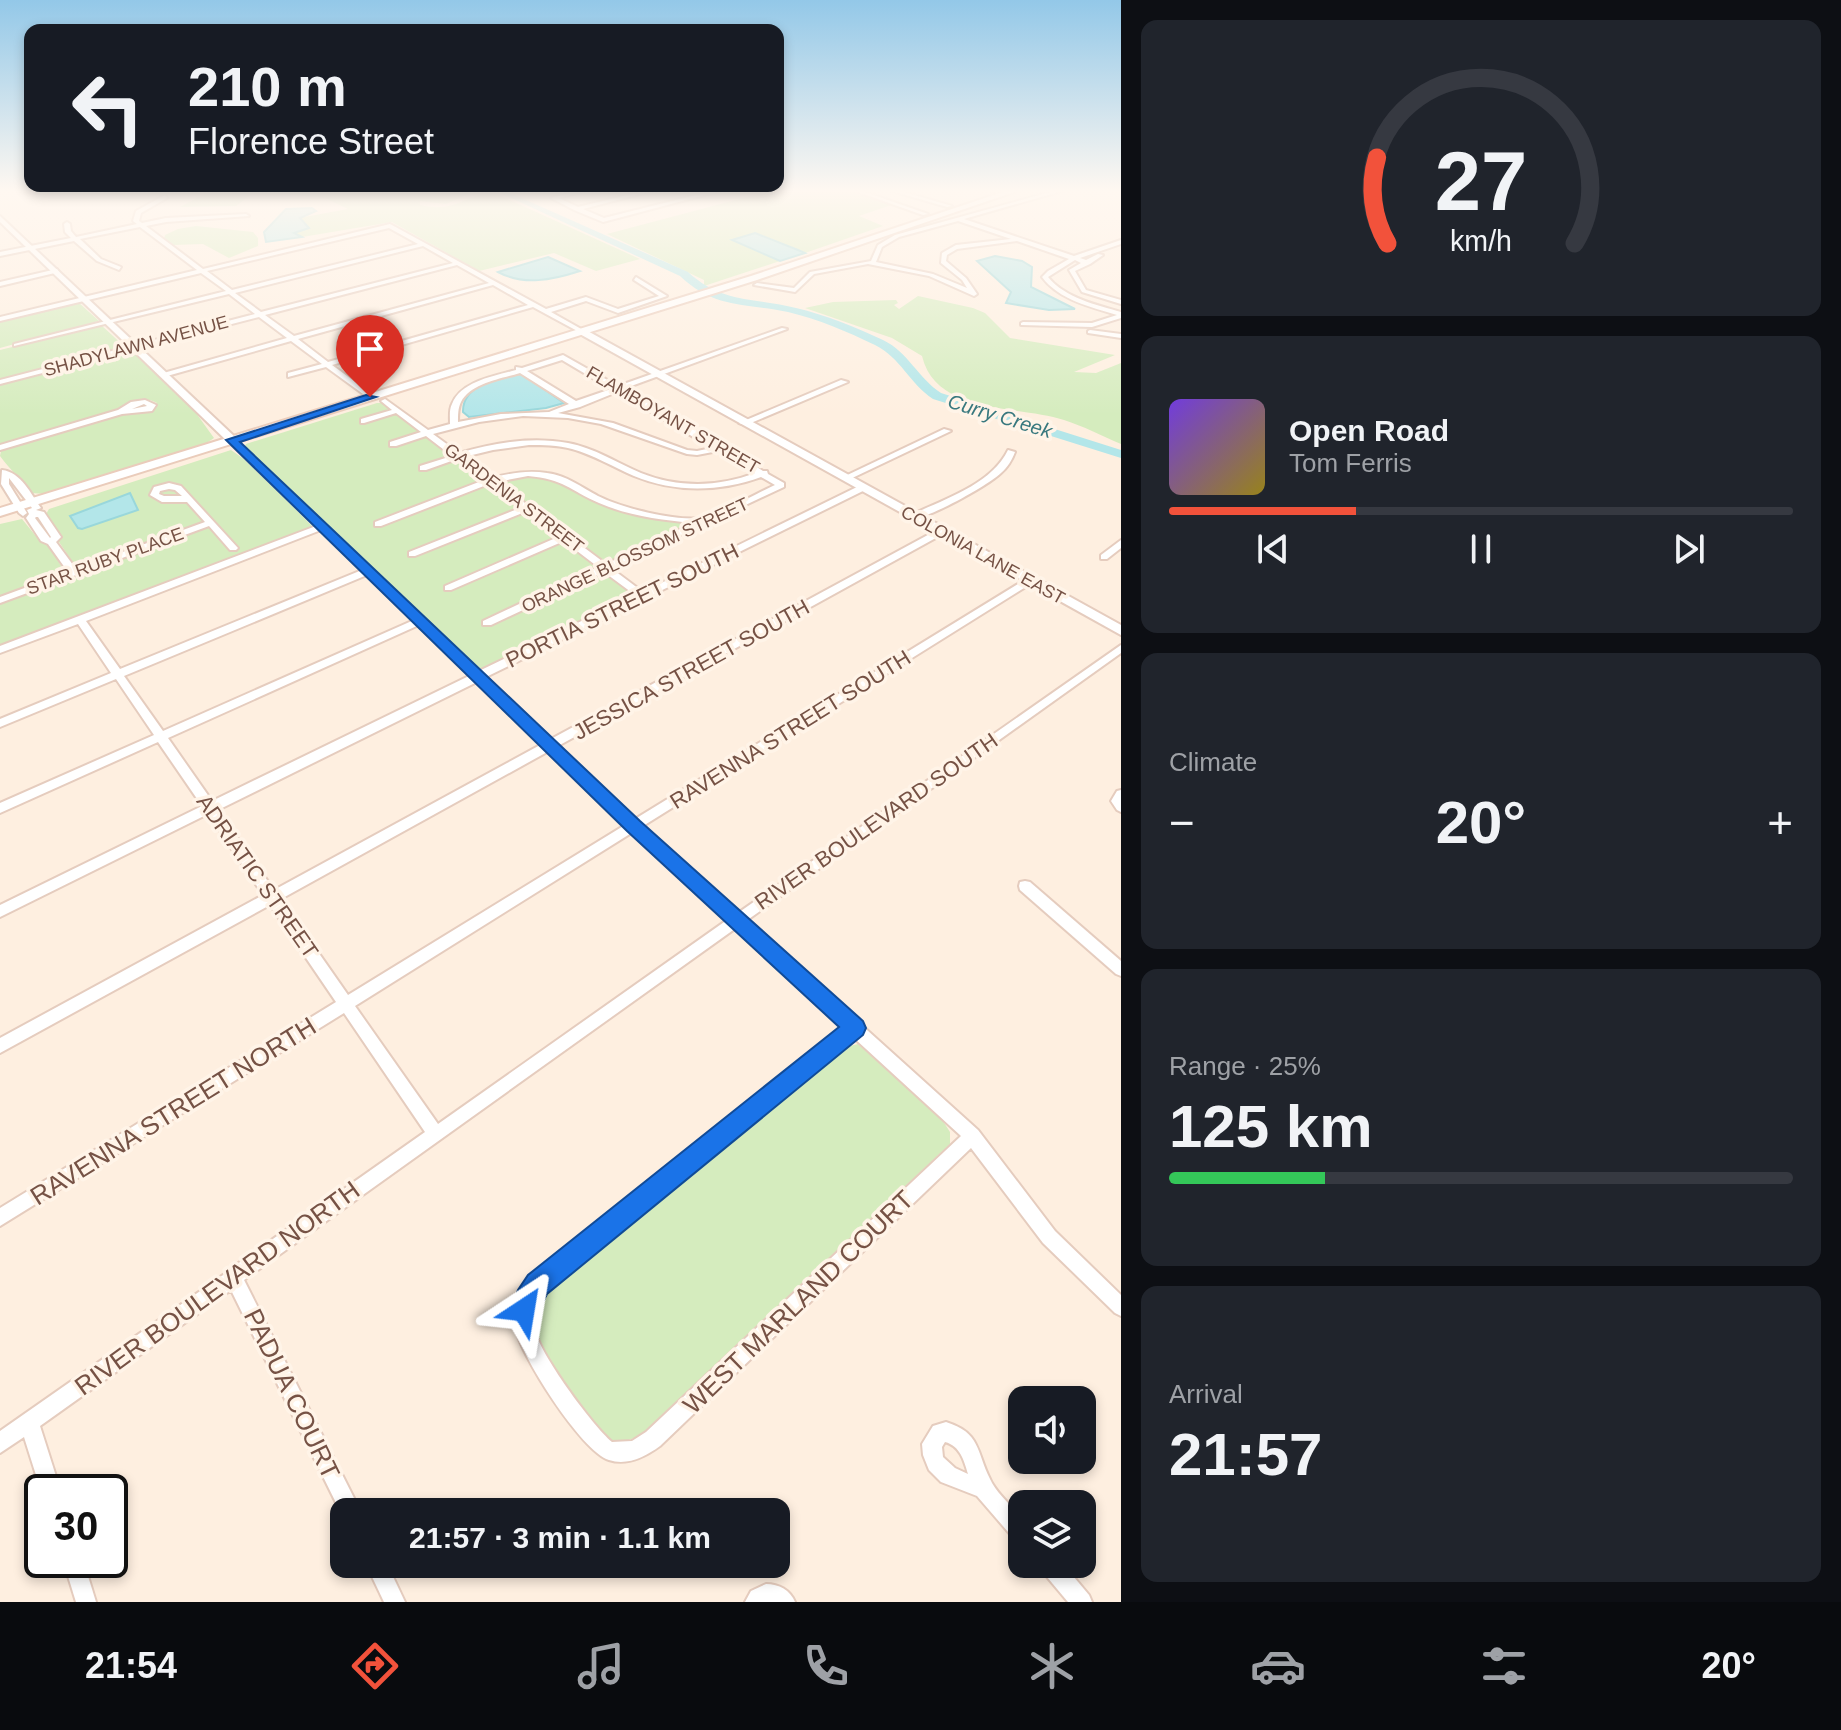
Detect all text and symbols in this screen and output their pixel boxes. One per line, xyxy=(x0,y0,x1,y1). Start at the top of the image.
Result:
text: 210 m xyxy=(188,55,347,118)
icon: left xyxy=(56,56,160,160)
text: Florence Street xyxy=(188,121,434,162)
text: 27 xyxy=(1435,135,1527,228)
text: km/h xyxy=(1450,225,1512,257)
street label: SHADYLAWN AVENUE xyxy=(42,312,230,380)
pin xyxy=(336,315,404,397)
icon: arrive xyxy=(348,327,392,371)
street label: FLAMBOYANT STREET xyxy=(583,362,763,478)
water label: Curry Creek xyxy=(945,390,1056,443)
text: Open Road xyxy=(1289,414,1449,447)
street label: GARDENIA STREET xyxy=(440,439,588,557)
text: Tom Ferris xyxy=(1289,448,1412,478)
street label: ORANGE BLOSSOM STREET xyxy=(518,494,752,616)
street label: COLONIA LANE EAST xyxy=(898,502,1068,608)
street label: STAR RUBY PLACE xyxy=(24,523,186,599)
icon: previous xyxy=(1251,527,1295,571)
icon: pause xyxy=(1459,527,1503,571)
icon: next xyxy=(1667,527,1711,571)
street label: PORTIA STREET SOUTH xyxy=(502,538,743,673)
street label: JESSICA STREET SOUTH xyxy=(569,594,814,745)
street label: RAVENNA STREET SOUTH xyxy=(665,645,915,814)
street label: RIVER BOULEVARD SOUTH xyxy=(750,728,1002,915)
text: Climate xyxy=(1169,747,1257,777)
text: 20° xyxy=(1436,789,1526,856)
street label: ADRIATIC STREET xyxy=(192,790,323,963)
text: − xyxy=(1169,798,1195,847)
text: + xyxy=(1767,798,1793,847)
street label: RAVENNA STREET NORTH xyxy=(25,1011,321,1211)
text: Range · 25% xyxy=(1169,1051,1321,1081)
text: 125 km xyxy=(1169,1093,1373,1160)
street label: RIVER BOULEVARD NORTH xyxy=(69,1175,365,1401)
street label: WEST MARLAND COURT xyxy=(677,1184,919,1420)
position arrow xyxy=(482,1268,566,1352)
street label: PADUA COURT xyxy=(238,1304,346,1484)
text: Arrival xyxy=(1169,1379,1243,1409)
map controls xyxy=(1008,1386,1096,1578)
button: sound xyxy=(1008,1386,1096,1474)
text: 21:57 xyxy=(1169,1421,1322,1488)
speed limit sign: 30 xyxy=(24,1474,128,1578)
button: layers xyxy=(1008,1490,1096,1578)
text: 21:57 · 3 min · 1.1 km xyxy=(409,1521,711,1554)
icon: directions xyxy=(347,1638,403,1694)
icon: music xyxy=(573,1638,629,1694)
icon: phone xyxy=(798,1638,854,1694)
icon: climate xyxy=(1024,1638,1080,1694)
icon: car xyxy=(1250,1638,1306,1694)
icon: filters xyxy=(1476,1638,1532,1694)
text: 21:54 xyxy=(85,1645,177,1686)
text: 20° xyxy=(1702,1645,1756,1686)

